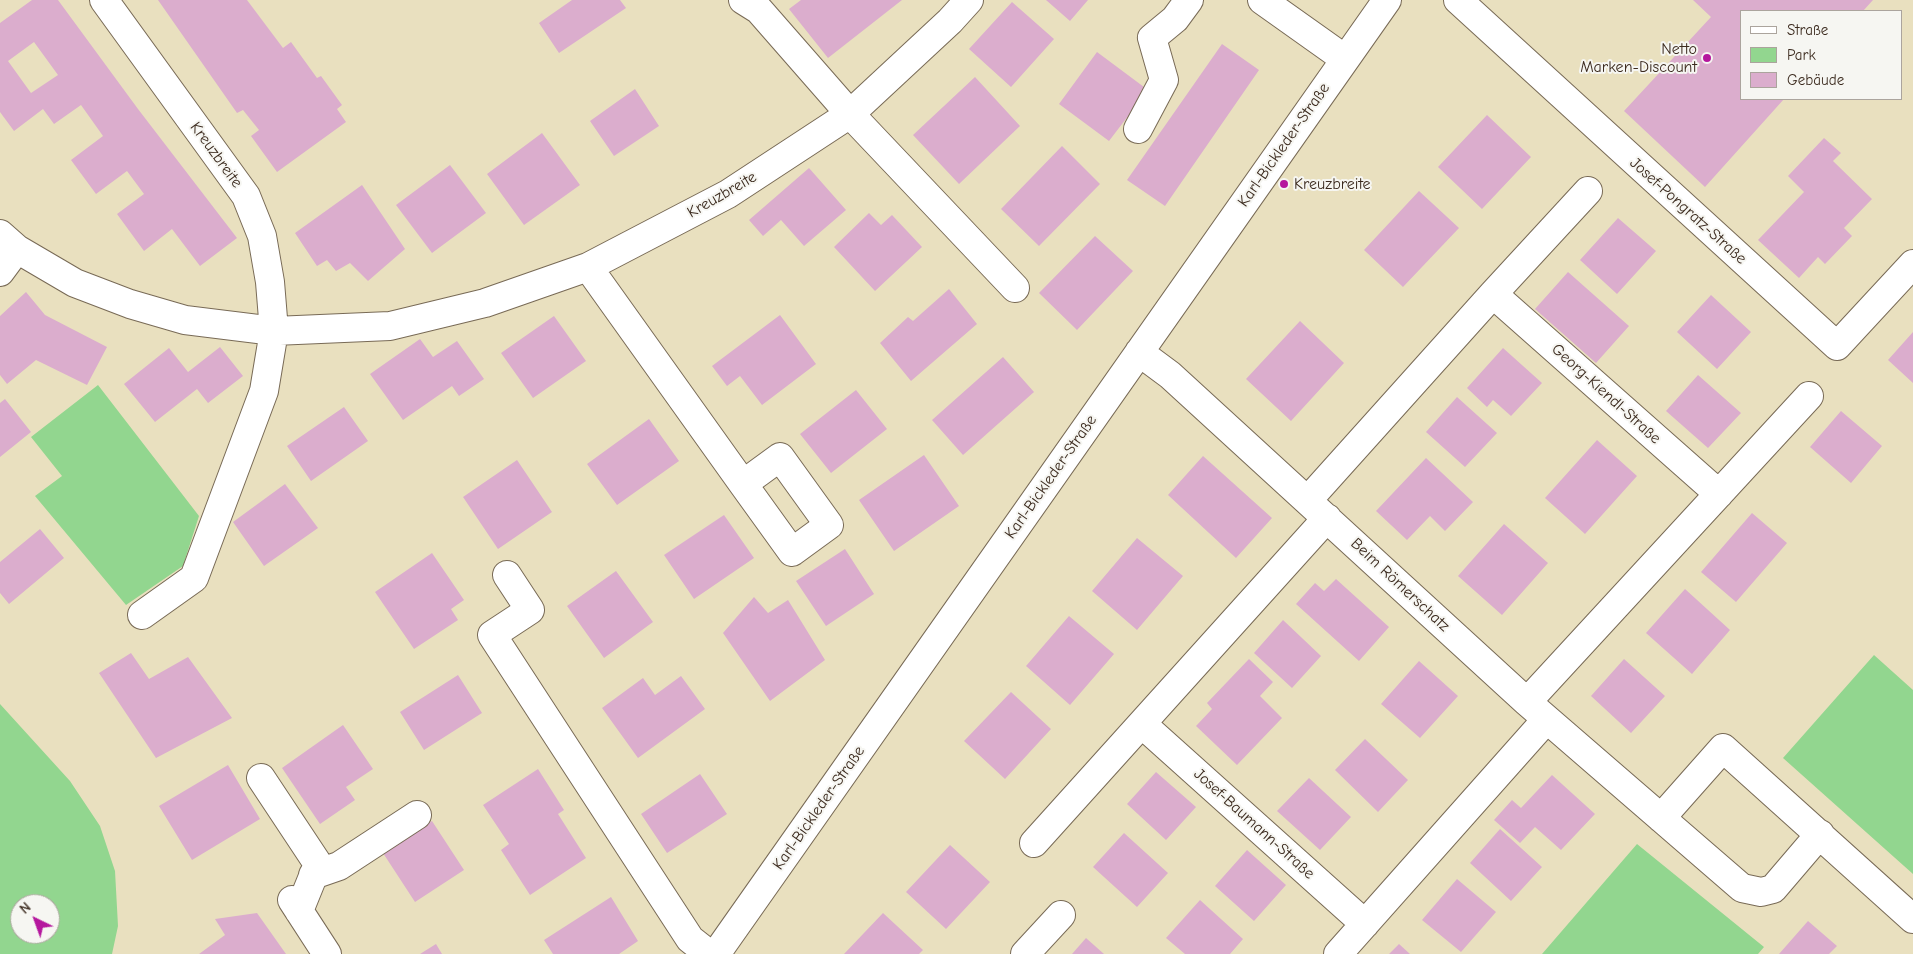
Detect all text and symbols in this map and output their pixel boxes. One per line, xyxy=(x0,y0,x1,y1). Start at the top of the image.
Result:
legend xyxy=(1740,10,1903,100)
text: Straße xyxy=(1787,21,1828,39)
place label: Netto Marken-Discount xyxy=(1580,39,1697,77)
text: Park xyxy=(1787,46,1816,64)
marker: Netto Marken-Discount xyxy=(1701,52,1713,64)
text: Gebäude xyxy=(1787,71,1844,89)
street label: Karl-Bickleder-Straße xyxy=(1234,79,1334,211)
street label: Kreuzbreite xyxy=(186,118,246,192)
street label: Josef-Pongratz-Straße xyxy=(1626,153,1750,269)
street label: Kreuzbreite xyxy=(684,168,760,222)
place label: Kreuzbreite xyxy=(1294,174,1371,194)
marker: Kreuzbreite xyxy=(1278,178,1290,190)
street label: Georg-Kiendl-Straße xyxy=(1547,340,1665,448)
street label: Karl-Bickleder-Straße xyxy=(1001,411,1101,543)
street label: Beim Römerschatz xyxy=(1347,534,1453,636)
street label: Karl-Bickleder-Straße xyxy=(769,742,869,874)
street label: Josef-Baumann-Straße xyxy=(1190,765,1318,883)
north arrow xyxy=(10,894,60,944)
text: N xyxy=(16,899,34,918)

